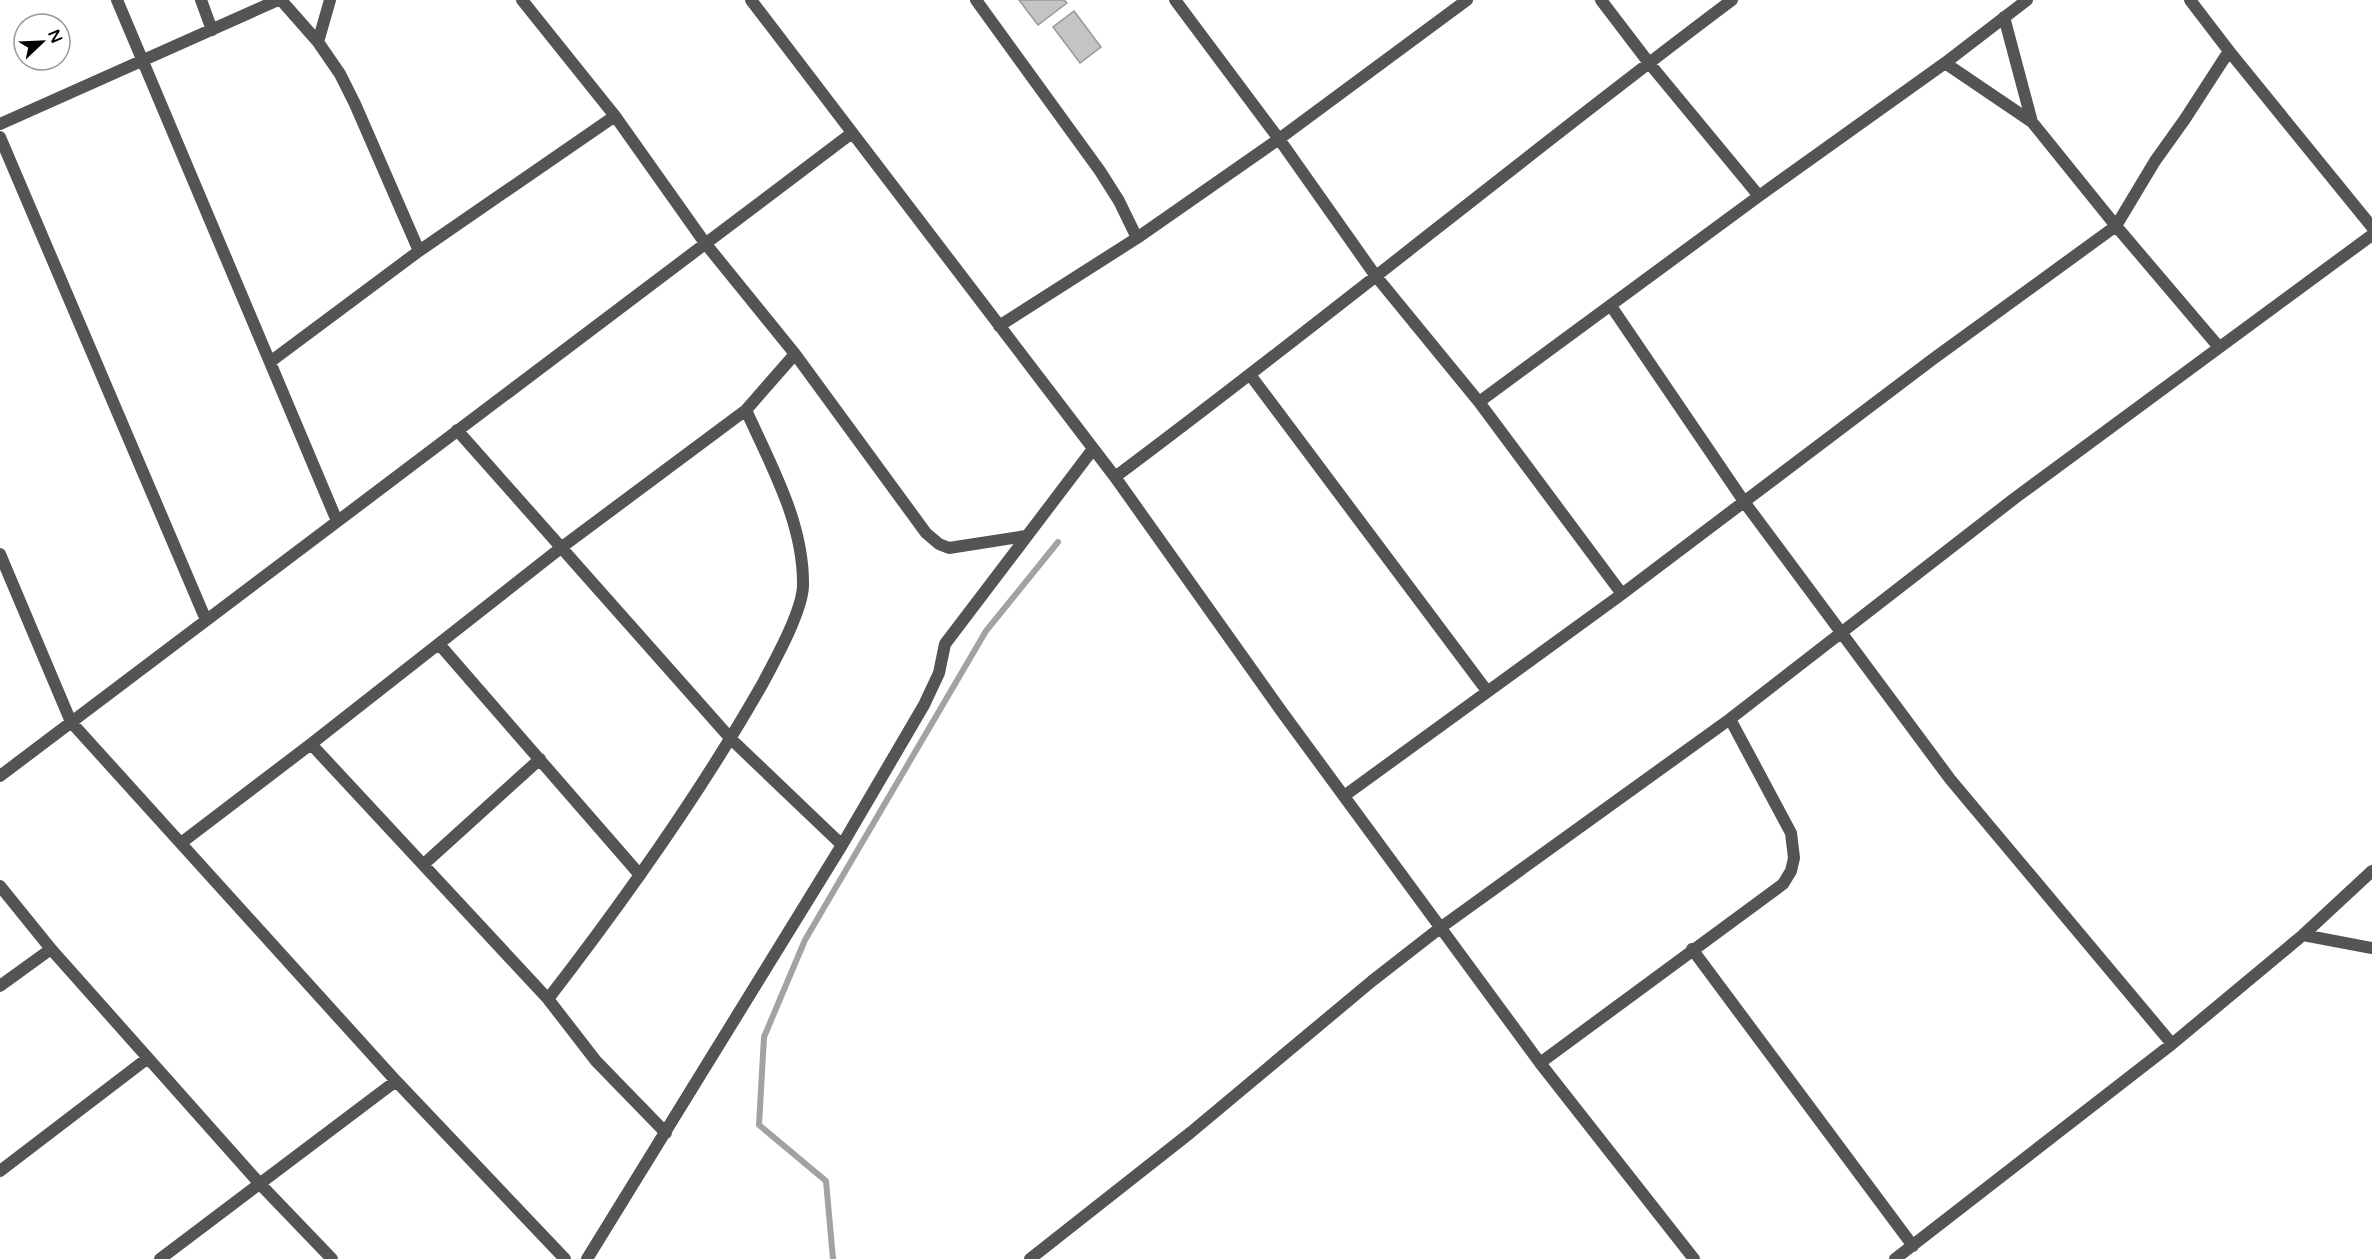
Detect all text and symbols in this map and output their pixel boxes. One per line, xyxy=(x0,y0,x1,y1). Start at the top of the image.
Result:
north arrow xyxy=(12,12,72,72)
text: N xyxy=(43,27,67,46)

